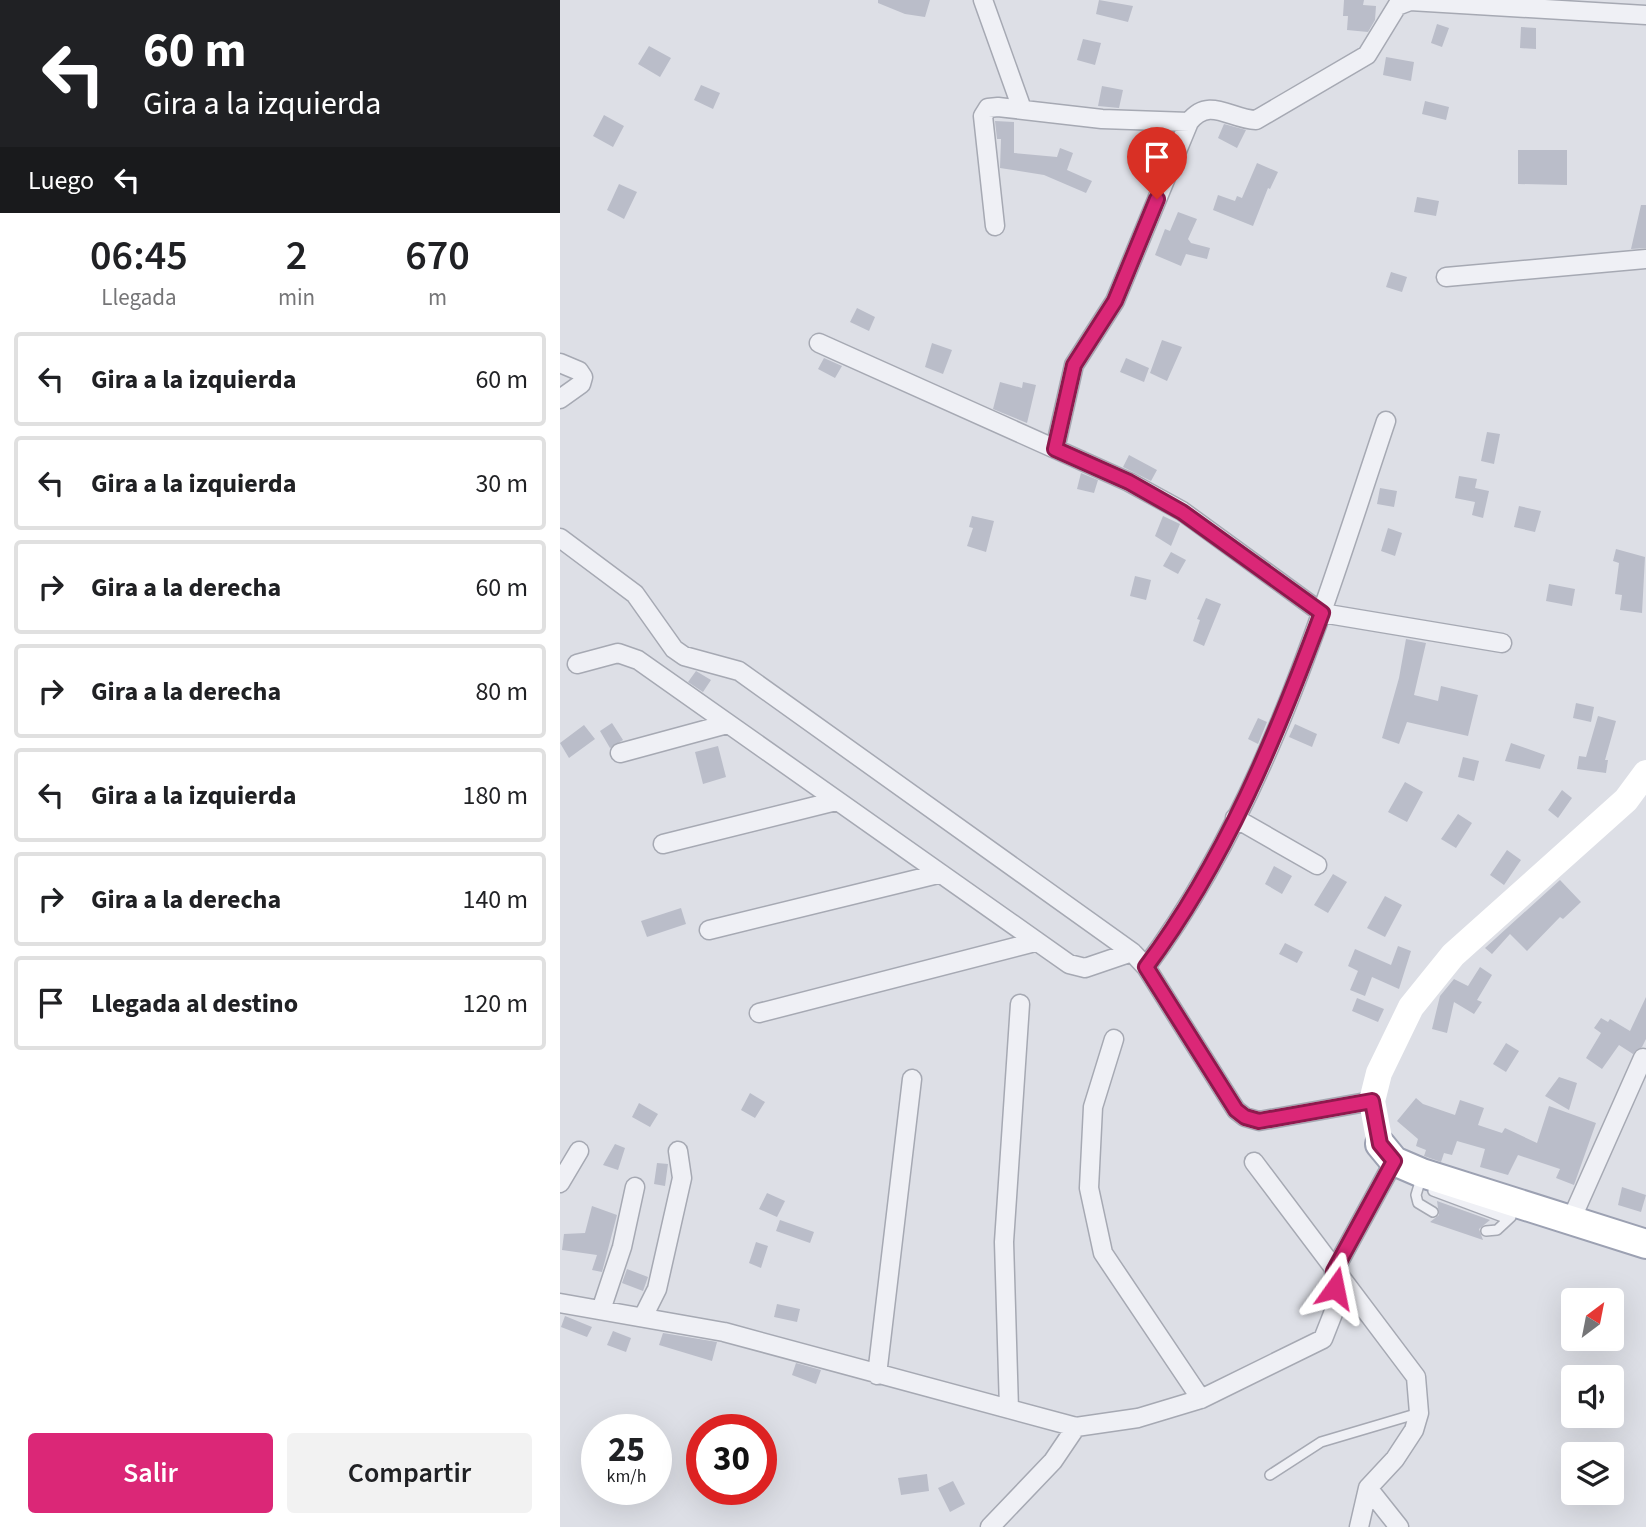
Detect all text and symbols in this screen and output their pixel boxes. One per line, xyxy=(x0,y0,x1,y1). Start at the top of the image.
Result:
text: 60 m xyxy=(143,16,247,86)
icon: left xyxy=(28,28,119,119)
text: Gira a la izquierda xyxy=(143,81,381,127)
pin xyxy=(1127,127,1187,199)
icon: arrive xyxy=(1138,138,1176,176)
icon: left xyxy=(108,161,146,199)
text: Luego xyxy=(28,162,94,199)
text: 06:45 xyxy=(90,226,188,286)
text: 2 xyxy=(286,226,307,286)
text: 670 xyxy=(405,226,470,286)
text: Llegada xyxy=(101,281,177,314)
text: min xyxy=(278,281,315,314)
text: m xyxy=(428,281,447,314)
icon: left xyxy=(32,360,70,398)
text: Gira a la izquierda xyxy=(91,361,296,398)
text: 60 m xyxy=(475,361,528,398)
icon: left xyxy=(32,464,70,502)
text: Gira a la izquierda xyxy=(91,465,296,502)
text: 30 m xyxy=(475,465,528,502)
icon: right xyxy=(32,568,70,606)
text: Gira a la derecha xyxy=(91,569,281,606)
text: 60 m xyxy=(475,569,528,606)
icon: right xyxy=(32,672,70,710)
text: Gira a la derecha xyxy=(91,673,281,710)
text: 80 m xyxy=(475,673,528,710)
icon: left xyxy=(32,776,70,814)
text: Gira a la izquierda xyxy=(91,777,296,814)
text: 180 m xyxy=(462,777,528,814)
icon: right xyxy=(32,880,70,918)
text: Gira a la derecha xyxy=(91,881,281,918)
text: 140 m xyxy=(462,881,528,918)
icon: arrive xyxy=(32,984,70,1022)
text: Llegada al destino xyxy=(91,985,298,1022)
text: 120 m xyxy=(462,985,528,1022)
position arrow xyxy=(1298,1251,1372,1325)
north arrow xyxy=(1561,1288,1624,1351)
map controls xyxy=(1561,1288,1624,1505)
button: sound xyxy=(1561,1365,1624,1428)
speed limit sign: 30 xyxy=(686,1414,777,1505)
text: 25 xyxy=(608,1425,645,1475)
button: Salir xyxy=(28,1433,273,1513)
button: Compartir xyxy=(287,1433,532,1513)
button: layers xyxy=(1561,1442,1624,1505)
text: km/h xyxy=(607,1464,646,1489)

